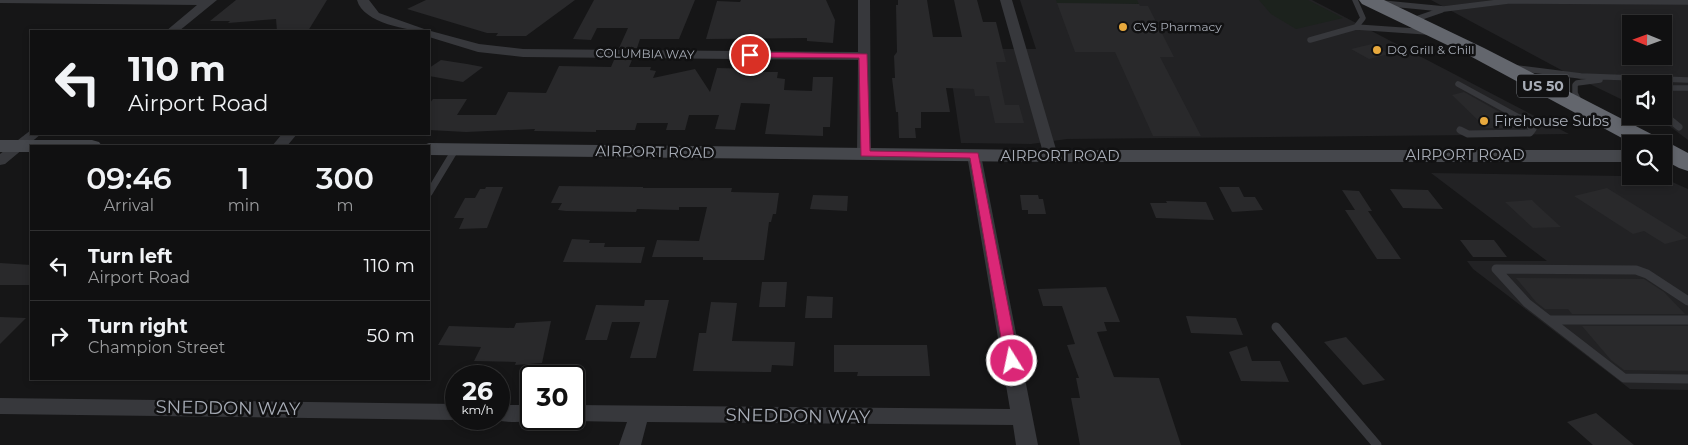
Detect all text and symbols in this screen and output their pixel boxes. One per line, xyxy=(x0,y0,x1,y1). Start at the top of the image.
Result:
north arrow xyxy=(1622,15,1672,65)
map controls xyxy=(1622,15,1672,185)
place label: CVS Pharmacy xyxy=(1133,19,1222,34)
marker: CVS Pharmacy xyxy=(1117,21,1129,33)
pin xyxy=(729,34,771,76)
icon: arrive xyxy=(736,41,764,69)
place label: DQ Grill & Chill xyxy=(1387,42,1474,57)
marker: DQ Grill & Chill xyxy=(1371,44,1383,56)
street label: COLUMBIA WAY xyxy=(595,45,695,62)
text: 110 m xyxy=(128,47,226,90)
icon: left xyxy=(45,50,110,115)
road number: US 50 xyxy=(1517,74,1569,98)
button: sound xyxy=(1622,75,1672,125)
text: Airport Road xyxy=(128,90,268,117)
place label: Firehouse Subs xyxy=(1494,111,1609,130)
marker: Firehouse Subs xyxy=(1478,115,1490,127)
button: search xyxy=(1622,135,1672,185)
street label: AIRPORT ROAD xyxy=(595,141,715,162)
street label: AIRPORT ROAD xyxy=(1405,145,1525,164)
street label: AIRPORT ROAD xyxy=(1000,146,1120,165)
text: 09:46 xyxy=(86,160,172,197)
text: 1 xyxy=(238,160,250,197)
text: 300 xyxy=(316,160,374,197)
text: Arrival xyxy=(104,196,154,215)
text: min xyxy=(228,196,260,215)
text: m xyxy=(336,196,353,215)
text: Turn left xyxy=(88,245,173,268)
icon: left xyxy=(45,252,73,280)
text: 110 m xyxy=(364,254,415,277)
text: Airport Road xyxy=(88,268,190,287)
text: Turn right xyxy=(88,315,188,338)
icon: right xyxy=(45,322,73,350)
text: 50 m xyxy=(367,324,415,347)
position arrow xyxy=(985,334,1037,386)
text: Champion Street xyxy=(88,338,225,357)
speed limit sign: 30 xyxy=(520,365,585,430)
text: 26 xyxy=(462,376,493,406)
street label: SNEDDON WAY xyxy=(155,396,301,420)
text: km/h xyxy=(461,402,494,417)
street label: SNEDDON WAY xyxy=(725,404,871,428)

